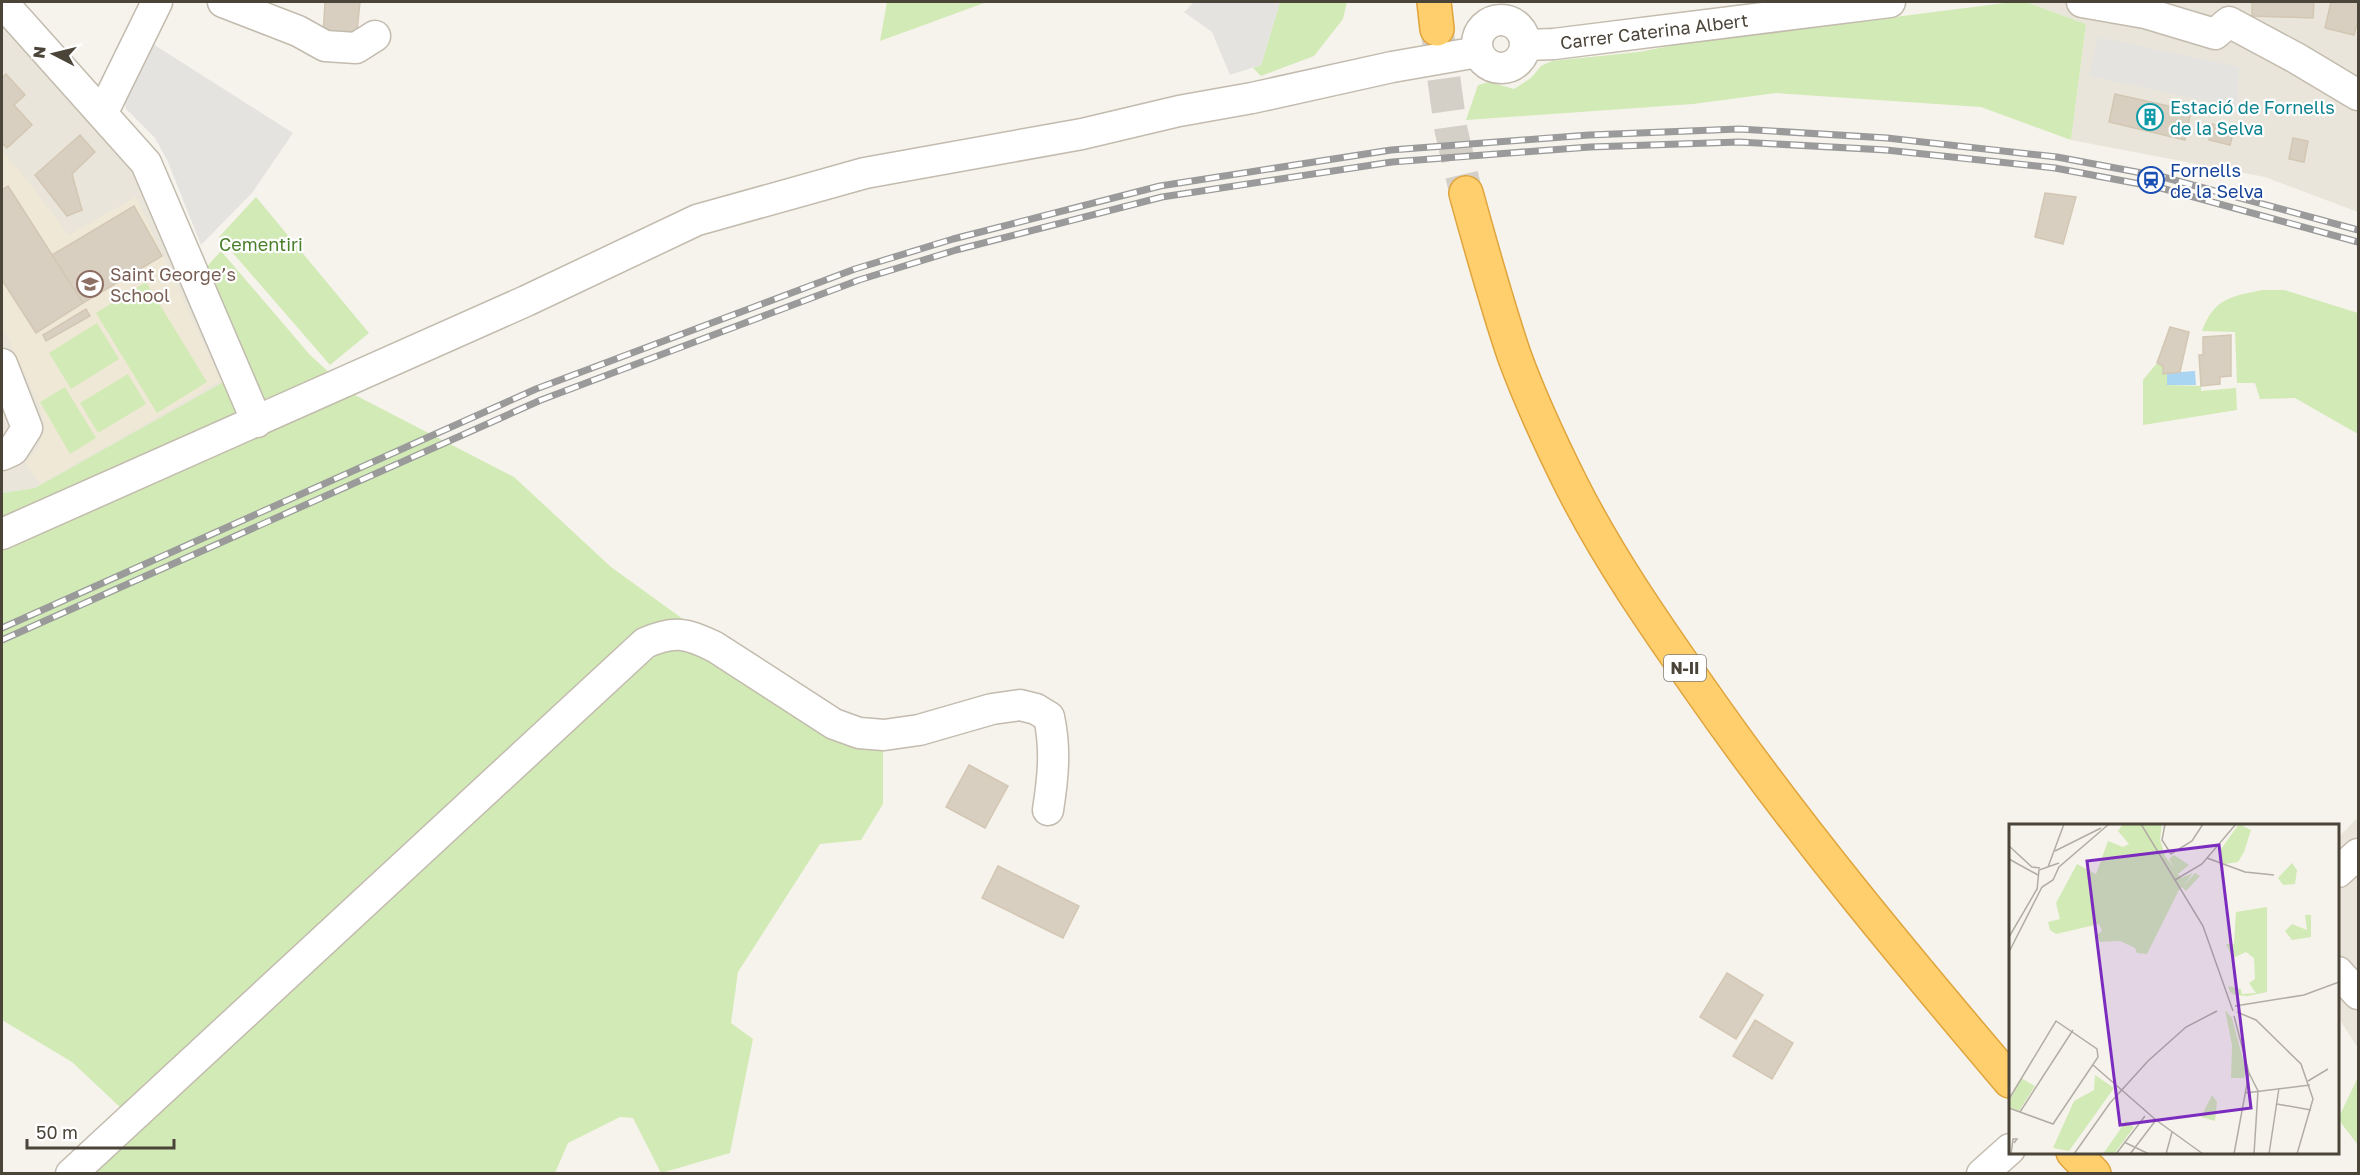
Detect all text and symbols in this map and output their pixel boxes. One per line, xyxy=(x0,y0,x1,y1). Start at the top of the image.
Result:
street label: Carrer Caterina Albert xyxy=(1559,9,1749,53)
north arrow xyxy=(24,24,84,84)
text: N xyxy=(28,45,50,59)
place label: Estació de Fornells de la Selva xyxy=(2170,96,2335,139)
building icon: Estació de Fornells de la Selva xyxy=(2135,102,2165,132)
place label: Fornells de la Selva xyxy=(2170,159,2264,202)
station icon: Fornells de la Selva xyxy=(2136,165,2166,195)
park label: Cementiri xyxy=(219,233,303,255)
place label: Saint George’s School xyxy=(110,263,236,306)
school or university icon: Saint George’s School xyxy=(75,269,105,299)
road number: N-II xyxy=(1664,655,1706,681)
inset map xyxy=(2009,824,2339,1154)
scale bar xyxy=(27,1112,174,1150)
text: 50 m xyxy=(36,1121,78,1143)

